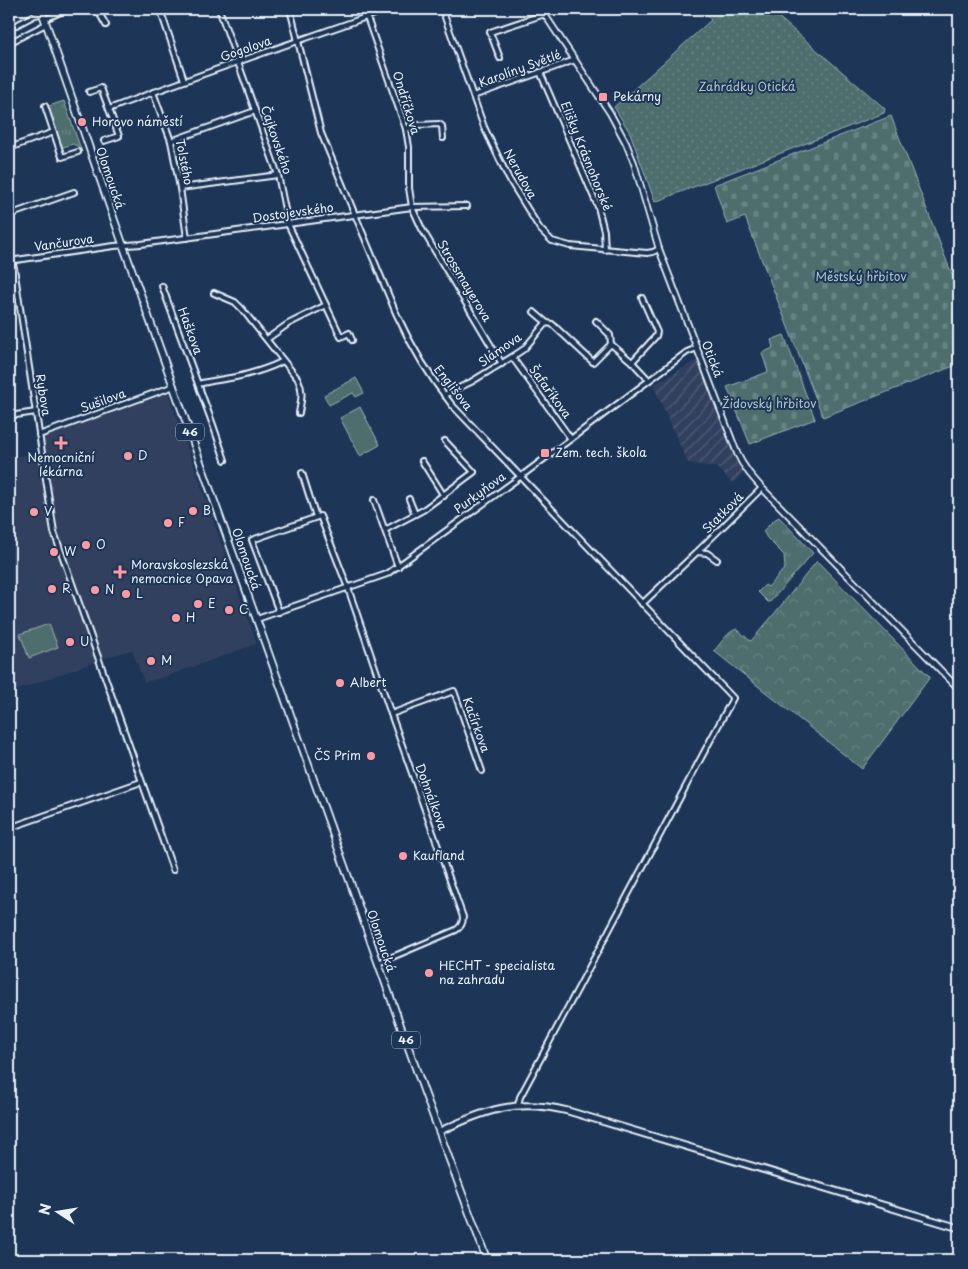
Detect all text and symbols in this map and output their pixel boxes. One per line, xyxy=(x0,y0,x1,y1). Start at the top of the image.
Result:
street label: Gogolova xyxy=(218,31,274,65)
street label: Karolíny Světlé xyxy=(476,45,564,91)
street label: Ondříčkova xyxy=(389,69,425,137)
park label: Zahrádky Otická xyxy=(698,77,796,95)
place label: Pekárny xyxy=(613,87,661,105)
marker: Pekárny xyxy=(597,91,609,103)
street label: Elišky Krásnohorské xyxy=(557,98,617,213)
street label: Čajkovského xyxy=(257,103,297,177)
place label: Horovo náměstí xyxy=(92,112,183,130)
marker: Horovo náměstí xyxy=(76,116,88,128)
street label: Tolstého xyxy=(172,137,198,187)
street label: Olomoucká xyxy=(92,144,130,212)
street label: Nerudova xyxy=(500,145,542,202)
street label: Dostojevského xyxy=(251,197,335,227)
street label: Vančurova xyxy=(33,229,95,255)
street label: Strossmayerova xyxy=(433,236,497,325)
park label: Městský hřbitov xyxy=(816,267,906,285)
street label: Haškova xyxy=(174,304,208,358)
street label: Slámova xyxy=(474,327,525,371)
street label: Otická xyxy=(698,338,728,380)
street label: Englišova xyxy=(430,361,478,415)
street label: Šafaříkova xyxy=(525,361,577,422)
street label: Rybova xyxy=(32,373,56,418)
street label: Sušilova xyxy=(77,383,129,417)
park label: Židovský hřbitov xyxy=(722,394,816,412)
road number: 46 xyxy=(176,424,204,441)
marker: Nemocniční lékárna xyxy=(55,437,67,449)
place label: Zem. tech. škola xyxy=(555,443,647,461)
place label: D xyxy=(138,446,148,464)
marker: Zem. tech. škola xyxy=(539,447,551,459)
place label: Nemocniční lékárna xyxy=(27,448,95,480)
marker: D xyxy=(122,450,134,462)
street label: Purkyňova xyxy=(450,467,510,517)
street label: Statková xyxy=(698,487,747,537)
place label: B xyxy=(203,501,211,519)
place label: V xyxy=(44,502,53,520)
marker: B xyxy=(187,505,199,517)
marker: V xyxy=(28,506,40,518)
place label: F xyxy=(178,513,185,531)
marker: F xyxy=(162,517,174,529)
street label: Olomoucká xyxy=(228,525,266,593)
place label: O xyxy=(96,535,106,553)
marker: O xyxy=(80,539,92,551)
place label: W xyxy=(64,542,77,560)
marker: W xyxy=(48,546,60,558)
place label: Moravskoslezská nemocnice Opava xyxy=(131,555,233,587)
marker: Moravskoslezská nemocnice Opava xyxy=(113,565,127,579)
place label: R xyxy=(62,579,71,597)
place label: N xyxy=(105,580,114,598)
marker: R xyxy=(46,583,58,595)
marker: N xyxy=(89,584,101,596)
place label: L xyxy=(136,584,143,602)
marker: L xyxy=(120,588,132,600)
place label: E xyxy=(208,594,216,612)
marker: E xyxy=(192,598,204,610)
place label: C xyxy=(239,600,248,618)
marker: C xyxy=(223,604,235,616)
place label: H xyxy=(186,608,195,626)
marker: H xyxy=(170,612,182,624)
place label: U xyxy=(80,632,89,650)
marker: U xyxy=(64,636,76,648)
place label: M xyxy=(161,651,172,669)
marker: M xyxy=(145,655,157,667)
place label: Albert xyxy=(350,673,386,691)
marker: Albert xyxy=(334,677,346,689)
street label: Kačírkova xyxy=(459,695,495,755)
place label: ČS Prim xyxy=(314,746,361,764)
marker: ČS Prim xyxy=(365,750,377,762)
street label: Dohnálkova xyxy=(412,761,453,833)
place label: Kaufland xyxy=(413,846,465,864)
marker: Kaufland xyxy=(397,850,409,862)
street label: Olomoucká xyxy=(363,907,401,975)
place label: HECHT - specialista na zahradu xyxy=(439,956,555,988)
marker: HECHT - specialista na zahradu xyxy=(423,967,435,979)
road number: 46 xyxy=(392,1032,420,1048)
north arrow xyxy=(32,1186,82,1236)
text: N xyxy=(33,1202,56,1217)

